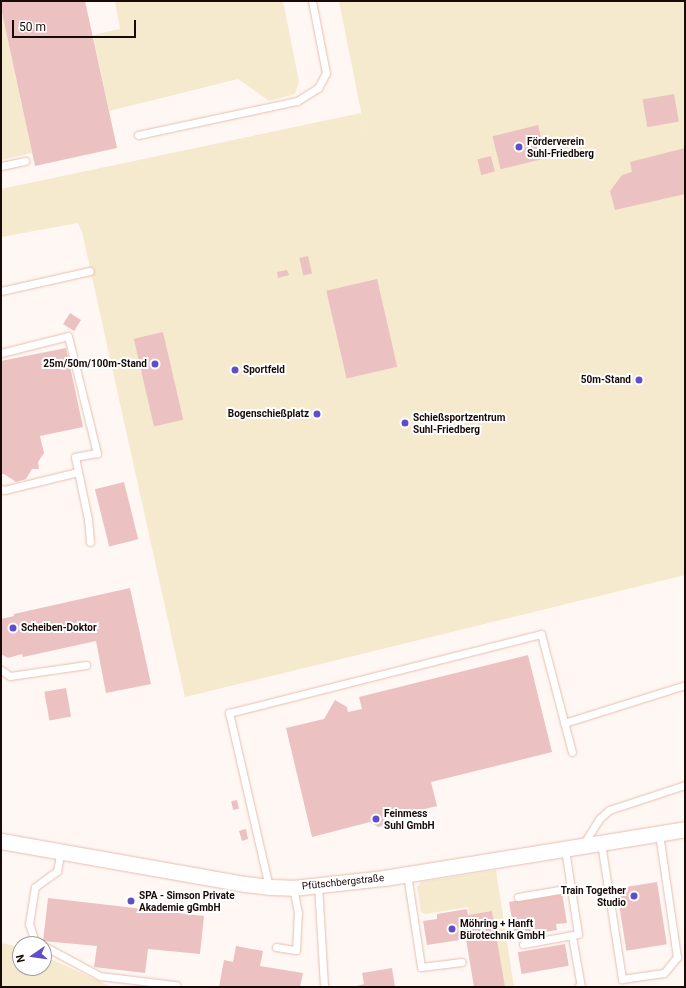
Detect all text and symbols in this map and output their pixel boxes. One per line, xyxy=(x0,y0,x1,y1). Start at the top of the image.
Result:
scale bar xyxy=(14,12,138,38)
text: 50 m xyxy=(19,20,46,34)
place label: Förderverein Suhl-Friedberg xyxy=(527,135,594,158)
marker: Förderverein Suhl-Friedberg xyxy=(514,142,524,152)
place label: 25m/50m/100m-Stand xyxy=(43,358,147,370)
marker: 25m/50m/100m-Stand xyxy=(150,359,160,369)
place label: Sportfeld xyxy=(243,364,285,376)
marker: Sportfeld xyxy=(230,365,240,375)
place label: 50m-Stand xyxy=(581,374,631,386)
marker: 50m-Stand xyxy=(634,375,644,385)
place label: Bogenschießplatz xyxy=(228,408,309,420)
marker: Bogenschießplatz xyxy=(312,409,322,419)
place label: Schießsportzentrum Suhl-Friedberg xyxy=(413,411,505,434)
marker: Schießsportzentrum Suhl-Friedberg xyxy=(400,418,410,428)
place label: Scheiben-Doktor xyxy=(21,622,97,634)
marker: Scheiben-Doktor xyxy=(8,623,18,633)
place label: Feinmess Suhl GmbH xyxy=(384,807,435,830)
marker: Feinmess Suhl GmbH xyxy=(371,814,381,824)
street label: Pfütschbergstraße xyxy=(301,872,385,892)
place label: Train Together Studio xyxy=(560,884,626,908)
place label: SPA - Simson Private Akademie gGmbH xyxy=(139,889,235,912)
marker: Train Together Studio xyxy=(629,891,639,901)
marker: SPA - Simson Private Akademie gGmbH xyxy=(126,896,136,906)
place label: Möhring + Hanft Bürotechnik GmbH xyxy=(460,917,545,940)
marker: Möhring + Hanft Bürotechnik GmbH xyxy=(447,924,457,934)
north arrow xyxy=(12,936,52,976)
text: N xyxy=(14,953,28,964)

